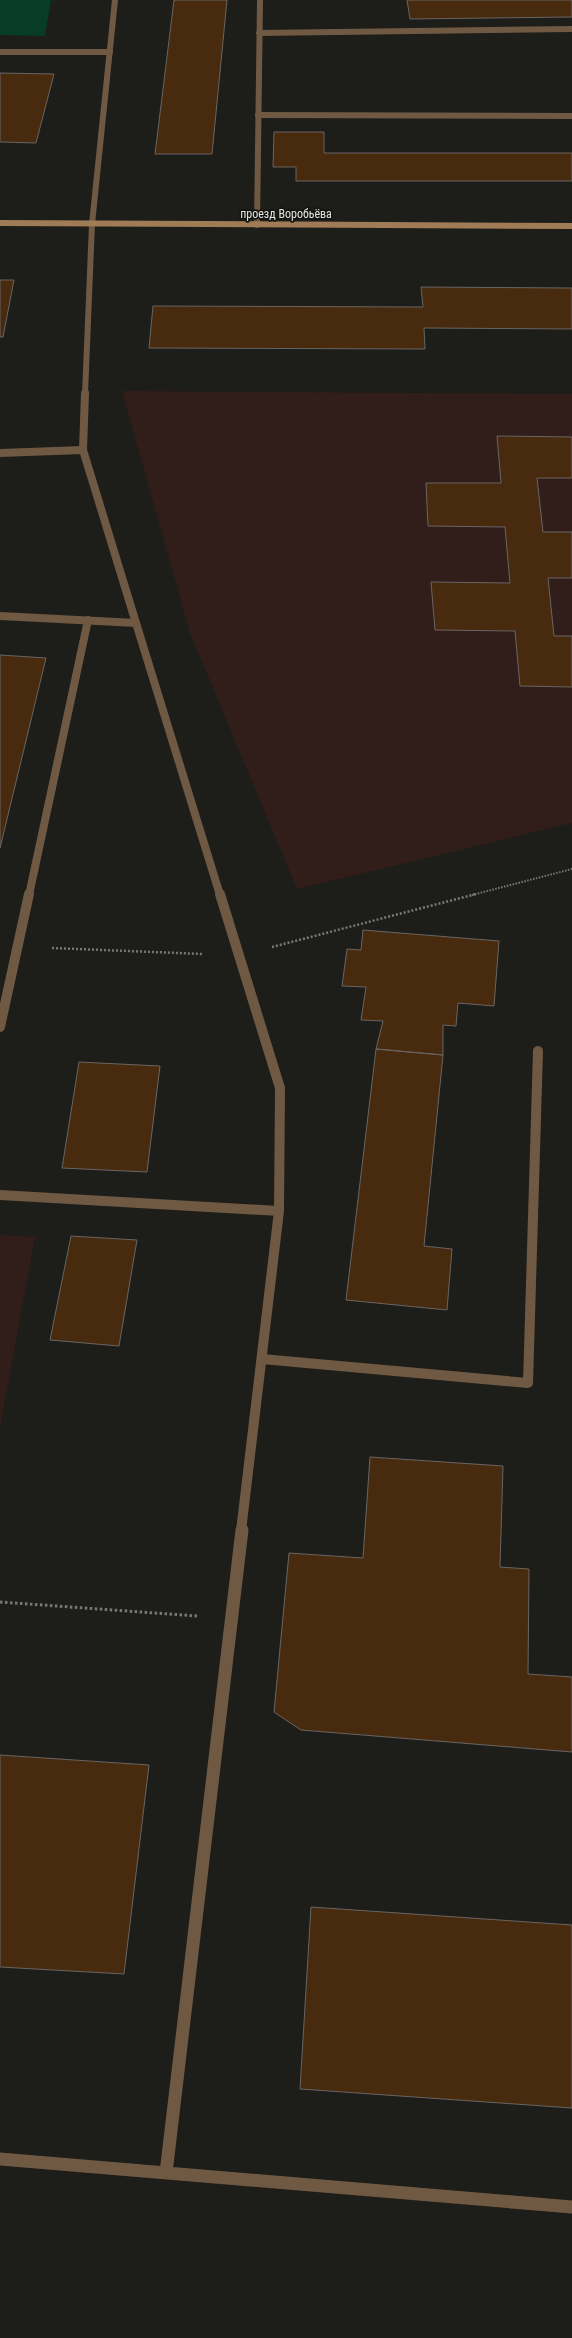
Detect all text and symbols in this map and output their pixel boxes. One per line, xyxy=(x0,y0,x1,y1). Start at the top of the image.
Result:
street label: проезд Воробьёва xyxy=(240,207,332,221)

